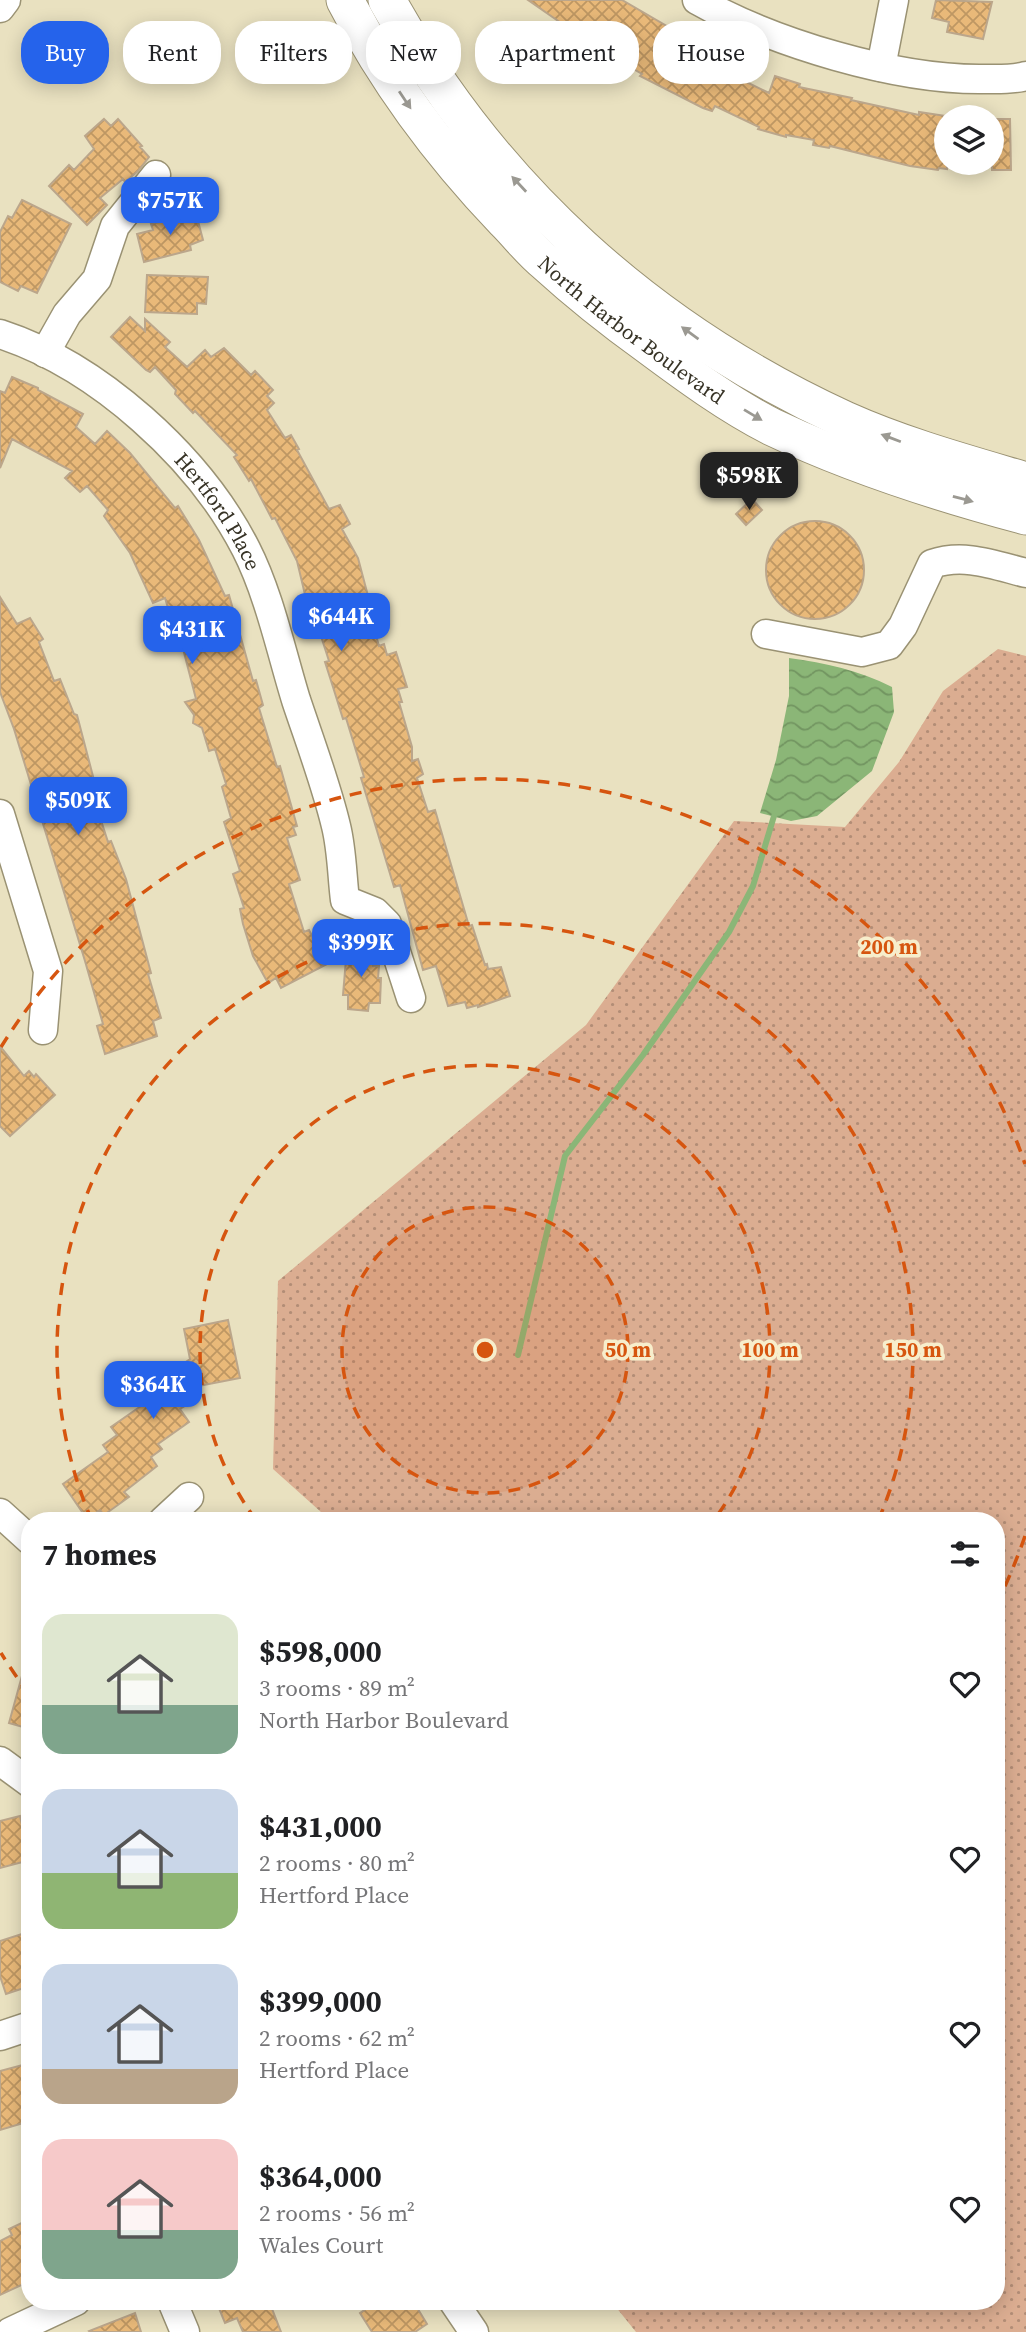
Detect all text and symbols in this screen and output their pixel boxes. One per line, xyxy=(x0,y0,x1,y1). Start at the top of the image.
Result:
chip: Buy xyxy=(21,21,109,84)
chip: Rent xyxy=(123,21,221,84)
chip: Filters xyxy=(235,21,352,84)
chip: New xyxy=(366,21,461,84)
chip: Apartment xyxy=(475,21,639,84)
chip: House xyxy=(653,21,769,84)
one-way arrow xyxy=(398,91,411,110)
map controls xyxy=(934,105,1004,175)
button: layers xyxy=(934,105,1004,175)
one-way arrow xyxy=(512,175,527,192)
pin: $757K xyxy=(121,177,219,237)
text: $757K xyxy=(137,184,203,216)
street label: North Harbor Boulevard xyxy=(532,248,731,410)
one-way arrow xyxy=(681,326,699,340)
one-way arrow xyxy=(743,408,762,421)
one-way arrow xyxy=(880,432,901,443)
street label: Hertford Place xyxy=(168,445,268,574)
pin: $598K xyxy=(700,452,798,512)
text: $598K xyxy=(716,459,782,491)
one-way arrow xyxy=(952,494,974,505)
pin: $644K xyxy=(292,594,390,653)
text: $644K xyxy=(308,600,374,632)
pin: $431K xyxy=(143,606,241,666)
text: $431K xyxy=(159,613,225,645)
pin: $509K xyxy=(29,778,127,837)
text: $509K xyxy=(45,784,111,816)
pin: $399K xyxy=(312,920,410,979)
text: $399K xyxy=(328,926,394,958)
text: 200 m xyxy=(860,932,918,961)
text: 50 m xyxy=(605,1335,651,1364)
text: 100 m xyxy=(741,1335,799,1364)
text: 150 m xyxy=(884,1335,942,1364)
centre of rings xyxy=(473,1338,497,1362)
pin: $364K xyxy=(104,1362,202,1421)
text: $364K xyxy=(120,1368,186,1400)
text: 7 homes xyxy=(42,1534,157,1575)
icon: filters xyxy=(946,1535,984,1573)
text: $598,000 xyxy=(259,1631,382,1672)
icon: home xyxy=(98,1642,182,1726)
icon: heart xyxy=(946,1665,984,1703)
text: 3 rooms · 89 m² xyxy=(259,1672,415,1704)
text: North Harbor Boulevard xyxy=(259,1704,509,1736)
text: $431,000 xyxy=(259,1806,382,1847)
icon: home xyxy=(98,1817,182,1901)
icon: heart xyxy=(946,1840,984,1878)
text: 2 rooms · 80 m² xyxy=(259,1847,415,1879)
text: Hertford Place xyxy=(259,1879,409,1911)
text: $399,000 xyxy=(259,1981,382,2022)
icon: home xyxy=(98,1992,182,2076)
icon: heart xyxy=(946,2015,984,2053)
text: 2 rooms · 62 m² xyxy=(259,2022,415,2054)
text: Hertford Place xyxy=(259,2054,409,2086)
text: $364,000 xyxy=(259,2156,382,2197)
icon: home xyxy=(98,2167,182,2251)
icon: heart xyxy=(946,2190,984,2228)
text: 2 rooms · 56 m² xyxy=(259,2197,415,2229)
text: Wales Court xyxy=(259,2229,383,2261)

